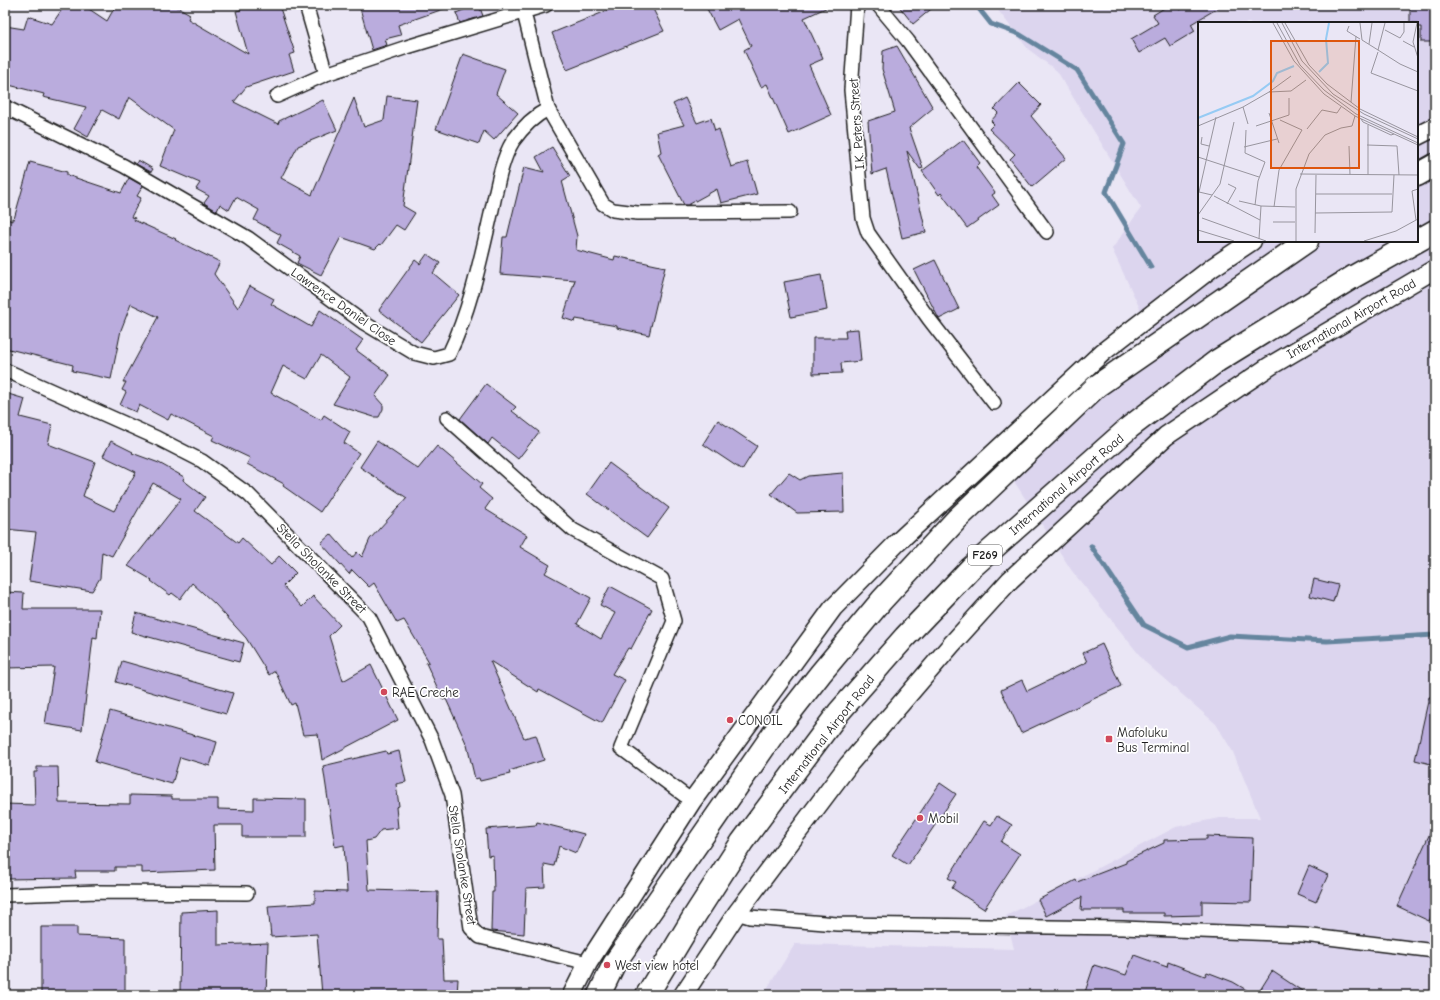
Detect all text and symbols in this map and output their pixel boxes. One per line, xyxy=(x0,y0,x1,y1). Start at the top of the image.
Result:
inset map xyxy=(1198,22,1418,242)
street label: I.K. Peters Street xyxy=(846,77,867,170)
street label: Lawrence Daniel Close xyxy=(288,264,399,349)
street label: International Airport Road xyxy=(1284,275,1418,362)
street label: International Airport Road xyxy=(1006,431,1127,538)
street label: Stella Sholanke Street xyxy=(274,520,371,617)
road number: F269 xyxy=(968,545,1002,565)
street label: International Airport Road xyxy=(775,672,877,797)
place label: RAE Creche xyxy=(392,685,459,700)
marker: RAE Creche xyxy=(379,687,389,697)
place label: CONOIL xyxy=(738,713,783,728)
marker: CONOIL xyxy=(725,715,735,725)
place label: Mafoluku Bus Terminal xyxy=(1117,725,1189,755)
marker: Mafoluku Bus Terminal xyxy=(1104,734,1114,744)
street label: Stella Sholanke Street xyxy=(446,804,480,927)
place label: Mobil xyxy=(928,811,959,826)
marker: Mobil xyxy=(915,813,925,823)
place label: West view hotel xyxy=(615,958,699,973)
marker: West view hotel xyxy=(602,960,612,970)

